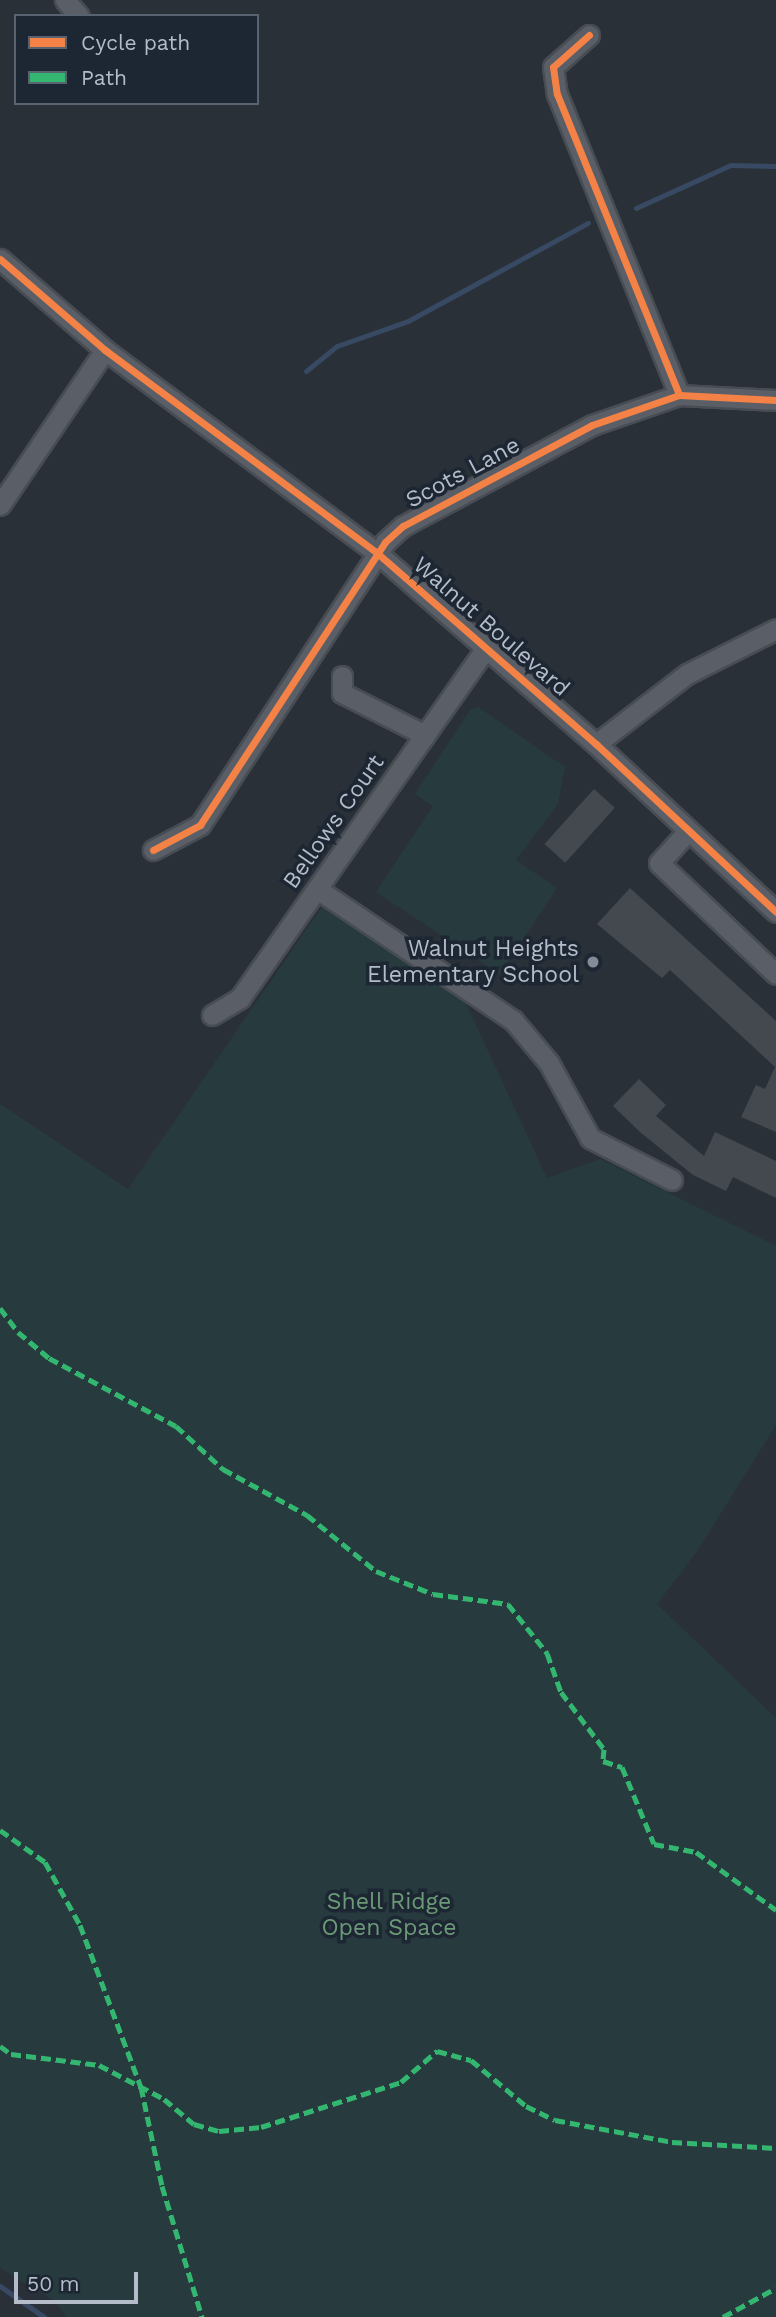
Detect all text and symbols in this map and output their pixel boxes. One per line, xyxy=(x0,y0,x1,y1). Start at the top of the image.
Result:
legend xyxy=(14,14,259,105)
text: Cycle path xyxy=(81,30,190,55)
text: Path xyxy=(81,65,127,90)
street label: Scots Lane xyxy=(401,431,525,515)
street label: Walnut Boulevard xyxy=(407,552,575,702)
street label: Bellows Court xyxy=(278,750,390,894)
place label: Walnut Heights Elementary School xyxy=(367,935,579,989)
marker: Walnut Heights Elementary School xyxy=(585,954,601,970)
park label: Shell Ridge Open Space xyxy=(321,1888,457,1942)
scale bar xyxy=(18,2258,142,2302)
text: 50 m xyxy=(27,2271,79,2296)

